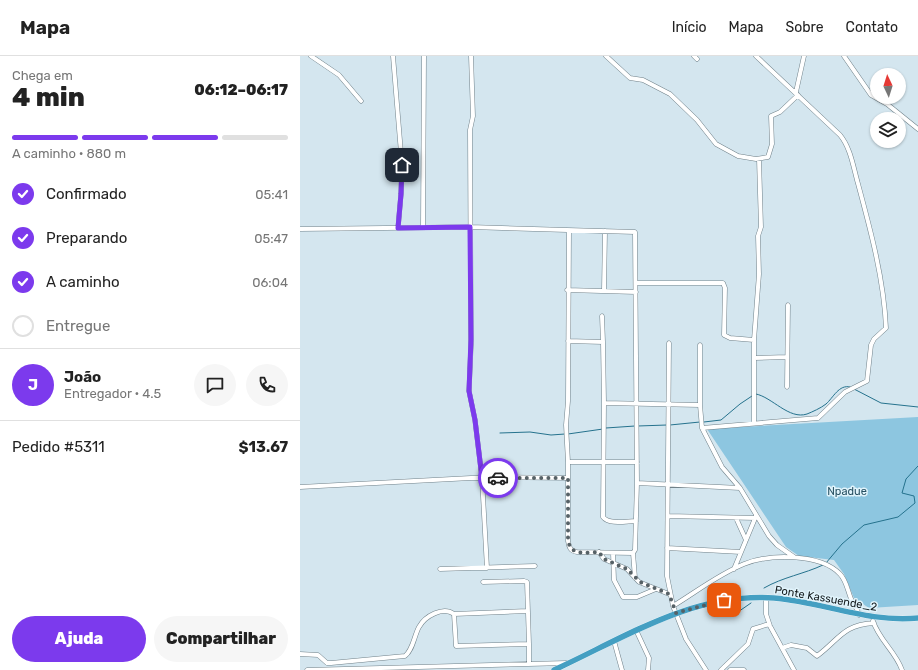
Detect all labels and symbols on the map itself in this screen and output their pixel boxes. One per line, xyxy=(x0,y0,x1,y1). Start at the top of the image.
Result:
north arrow xyxy=(870,68,906,104)
pin xyxy=(385,148,419,182)
courier xyxy=(478,458,518,498)
park label: Npadue xyxy=(827,485,867,498)
pin xyxy=(707,583,741,617)
street label: Ponte Kassuende_2 xyxy=(774,583,878,614)

